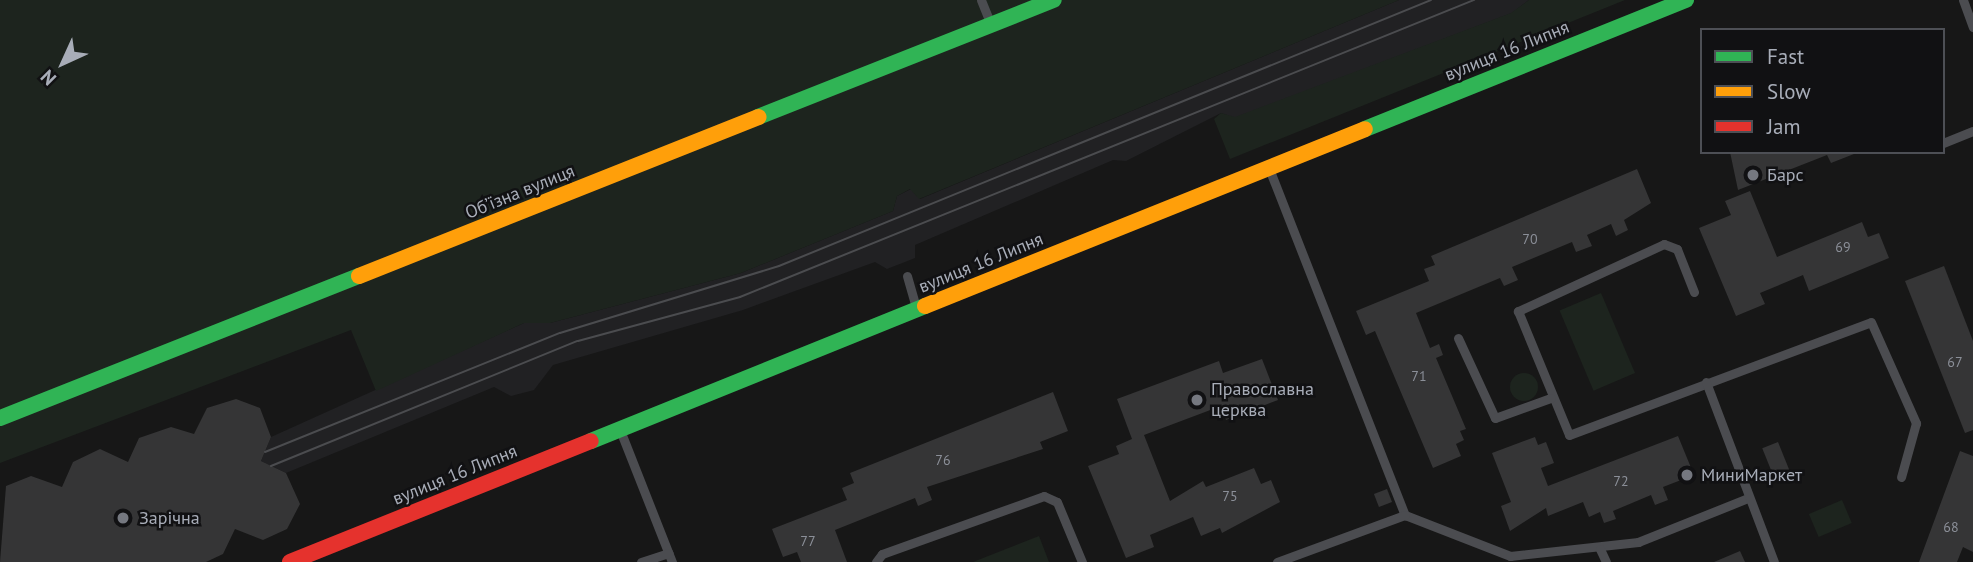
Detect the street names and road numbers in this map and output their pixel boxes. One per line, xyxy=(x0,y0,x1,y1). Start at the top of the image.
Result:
street label: вулиця 16 Липня xyxy=(1441,16,1573,86)
street label: Обʼїзна вулиця xyxy=(462,160,578,224)
street label: вулиця 16 Липня xyxy=(915,228,1047,298)
street label: вулиця 16 Липня xyxy=(389,440,521,510)

